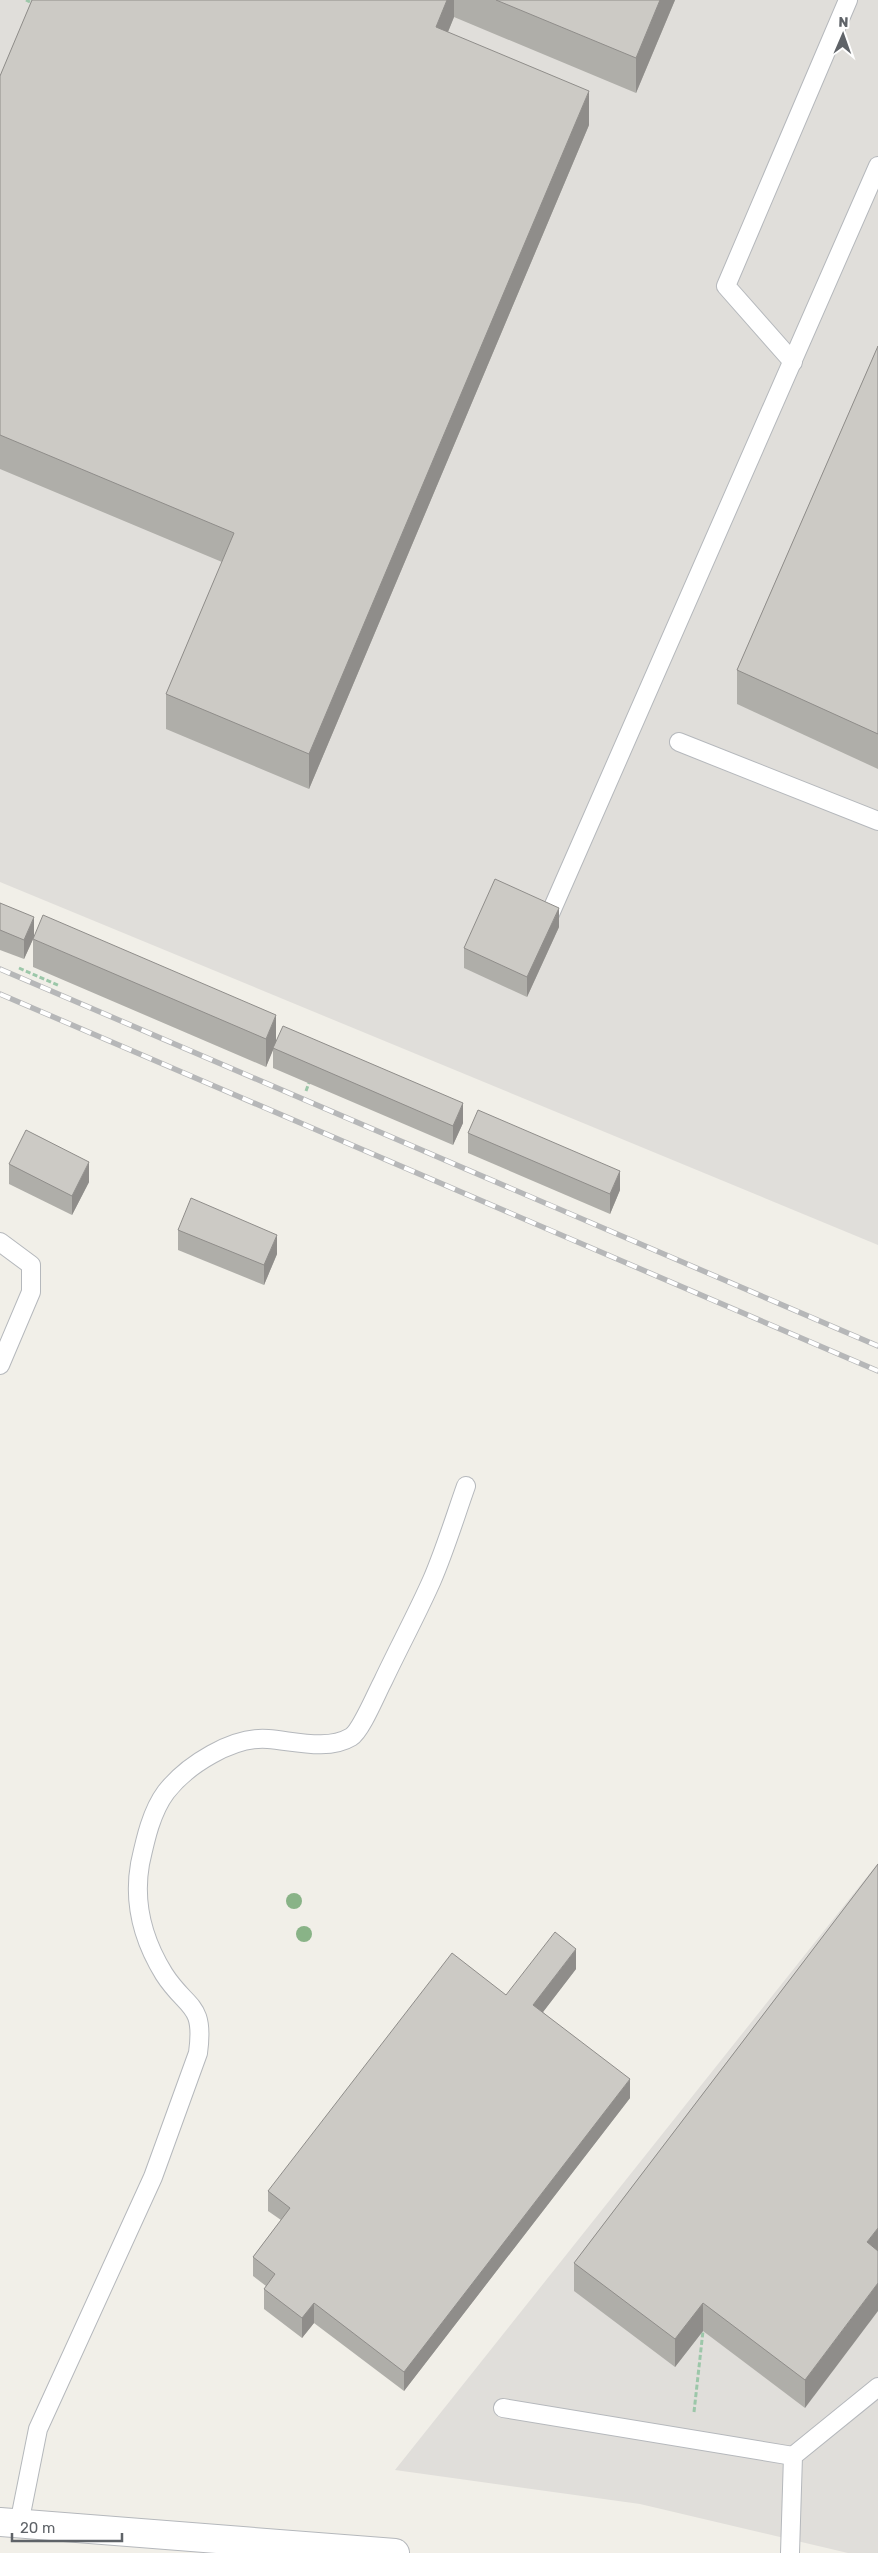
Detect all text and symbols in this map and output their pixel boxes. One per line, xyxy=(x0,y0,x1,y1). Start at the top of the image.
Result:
north arrow xyxy=(818,10,868,60)
text: N xyxy=(838,14,849,31)
scale bar xyxy=(12,2510,122,2542)
text: 20 m xyxy=(20,2519,55,2537)

